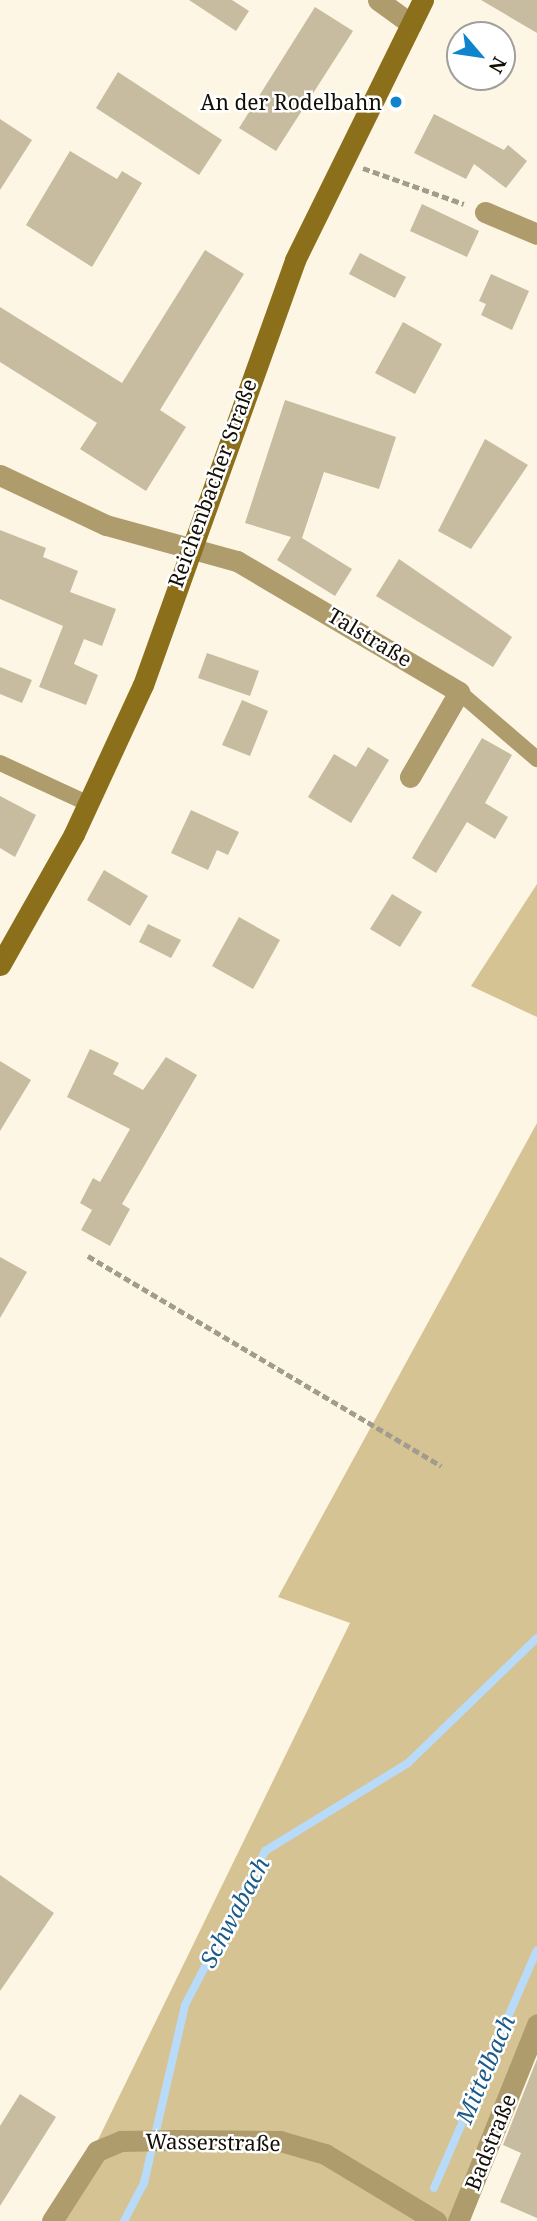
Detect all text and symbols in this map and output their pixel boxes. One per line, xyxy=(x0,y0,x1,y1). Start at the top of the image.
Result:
north arrow xyxy=(446,21,516,91)
text: N xyxy=(483,52,513,78)
place label: An der Rodelbahn xyxy=(201,89,382,115)
marker: An der Rodelbahn xyxy=(388,94,404,110)
street label: Reichenbacher Straße xyxy=(163,375,261,591)
street label: Talstraße xyxy=(323,602,417,672)
water label: Schwabach xyxy=(193,1852,275,1972)
water label: Mittelbach xyxy=(450,2011,520,2127)
street label: Badstraße xyxy=(459,2090,521,2194)
street label: Wasserstraße xyxy=(145,2128,281,2156)

